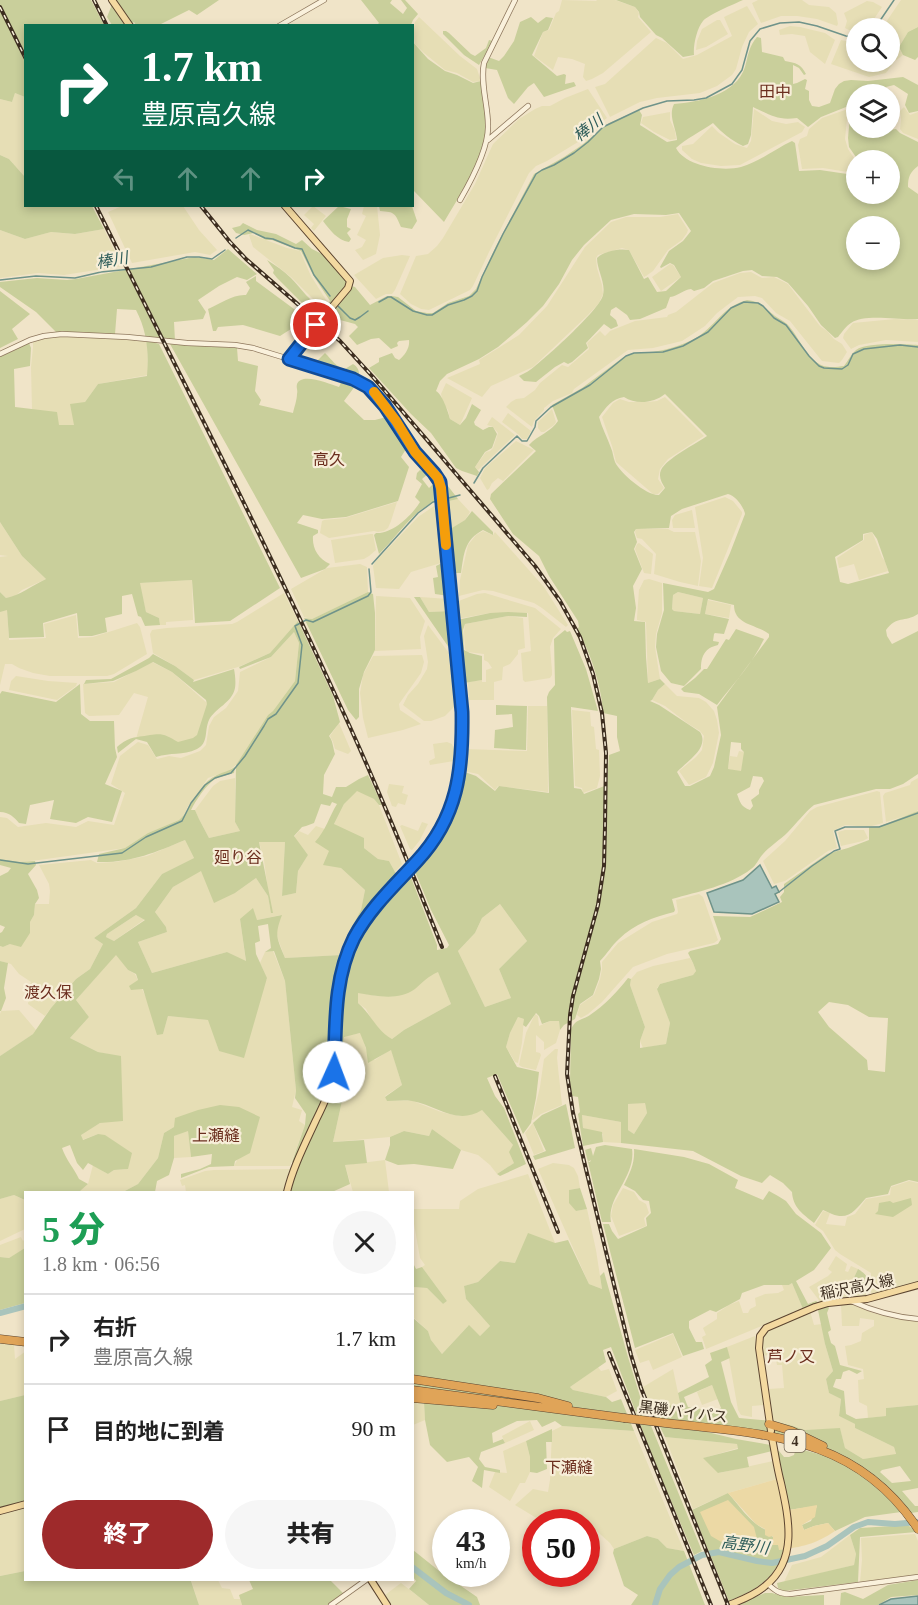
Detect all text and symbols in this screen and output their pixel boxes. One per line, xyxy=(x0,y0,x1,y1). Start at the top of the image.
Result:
map controls xyxy=(846,18,900,270)
button: search xyxy=(846,18,900,72)
text: 1.7 km xyxy=(141,44,262,90)
icon: right xyxy=(42,48,120,126)
district label: 田中 xyxy=(759,83,791,100)
button: layers xyxy=(846,84,900,138)
text: 豊原高久線 xyxy=(141,100,276,130)
water label: 棒川 xyxy=(570,110,607,145)
button: + xyxy=(846,150,900,204)
icon: left xyxy=(108,162,141,195)
icon: ahead xyxy=(171,162,204,195)
icon: ahead xyxy=(234,162,267,195)
icon: right xyxy=(297,162,330,195)
button: − xyxy=(846,216,900,270)
water label: 棒川 xyxy=(95,249,131,271)
pin xyxy=(290,299,341,350)
icon: arrive xyxy=(299,308,332,341)
district label: 高久 xyxy=(313,451,345,468)
district label: 廻り谷 xyxy=(214,849,262,866)
district label: 渡久保 xyxy=(24,984,72,1001)
position arrow xyxy=(302,1040,366,1104)
district label: 上瀬縫 xyxy=(192,1127,240,1144)
text: 5 分 xyxy=(42,1210,105,1250)
button: close xyxy=(333,1211,396,1274)
text: 1.8 km · 06:56 xyxy=(42,1253,160,1275)
street label: 稲沢高久線 xyxy=(819,1272,895,1302)
text: 右折 xyxy=(93,1315,137,1340)
icon: right xyxy=(42,1323,75,1356)
text: 1.7 km xyxy=(335,1326,396,1351)
text: 豊原高久線 xyxy=(93,1346,193,1368)
district label: 芦ノ又 xyxy=(767,1348,815,1365)
street label: 黒磯バイパス xyxy=(638,1399,728,1425)
icon: arrive xyxy=(42,1413,75,1446)
text: 90 m xyxy=(351,1416,396,1441)
text: 目的地に到着 xyxy=(93,1419,225,1444)
road number: 4 xyxy=(784,1430,806,1452)
district label: 下瀬縫 xyxy=(545,1459,593,1476)
button: 終了 xyxy=(42,1500,213,1569)
button: 共有 xyxy=(225,1500,396,1569)
speed limit sign: 50 xyxy=(522,1509,600,1587)
text: 43 xyxy=(456,1524,486,1557)
water label: 高野川 xyxy=(720,1533,772,1557)
text: km/h xyxy=(456,1555,486,1571)

